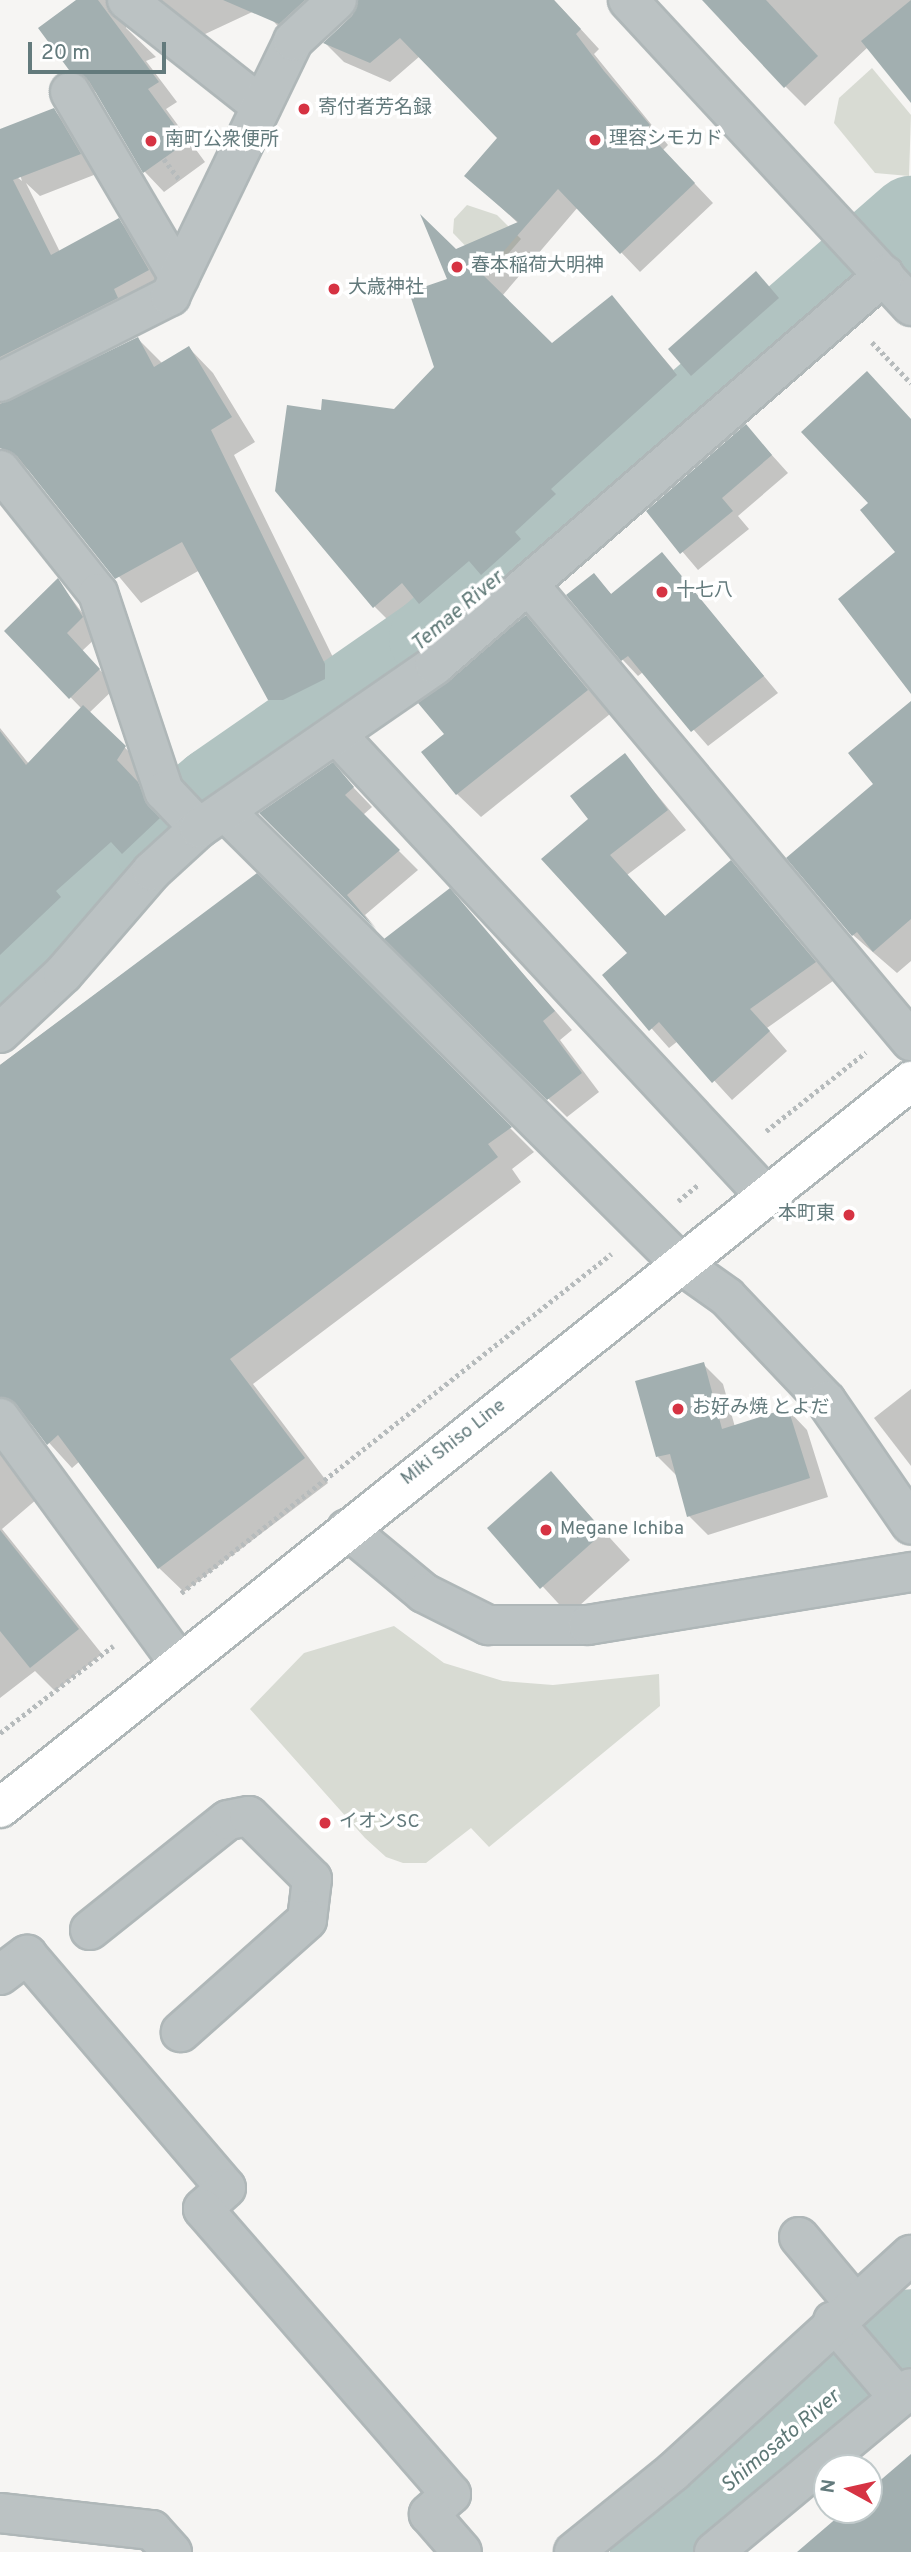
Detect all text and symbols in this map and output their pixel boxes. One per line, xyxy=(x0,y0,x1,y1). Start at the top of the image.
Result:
scale bar xyxy=(32,28,170,72)
text: 20 m xyxy=(41,40,90,67)
place label: 寄付者芳名録 xyxy=(318,98,432,120)
marker: 寄付者芳名録 xyxy=(296,101,312,117)
place label: 理容シモカド xyxy=(609,129,723,151)
place label: 南町公衆便所 xyxy=(165,130,279,152)
marker: 理容シモカド xyxy=(587,132,603,148)
marker: 南町公衆便所 xyxy=(143,133,159,149)
place label: 春本稲荷大明神 xyxy=(471,256,604,278)
marker: 春本稲荷大明神 xyxy=(449,259,465,275)
place label: 大歳神社 xyxy=(348,278,424,300)
marker: 大歳神社 xyxy=(326,281,342,297)
water label: Temae River xyxy=(407,566,509,658)
place label: 十七八 xyxy=(676,581,733,603)
marker: 十七八 xyxy=(654,584,670,600)
place label: 本町東 xyxy=(778,1204,835,1226)
marker: 本町東 xyxy=(841,1207,857,1223)
street label: Miki Shiso Line xyxy=(397,1395,511,1491)
place label: お好み焼 とよだ xyxy=(692,1398,829,1420)
marker: お好み焼 とよだ xyxy=(670,1401,686,1417)
place label: Megane Ichiba xyxy=(560,1519,684,1541)
marker: Megane Ichiba xyxy=(538,1522,554,1538)
place label: イオンSC xyxy=(339,1812,420,1834)
marker: イオンSC xyxy=(317,1815,333,1831)
water label: Shimosato River xyxy=(716,2385,846,2499)
north arrow xyxy=(813,2454,883,2524)
text: N xyxy=(816,2478,842,2495)

